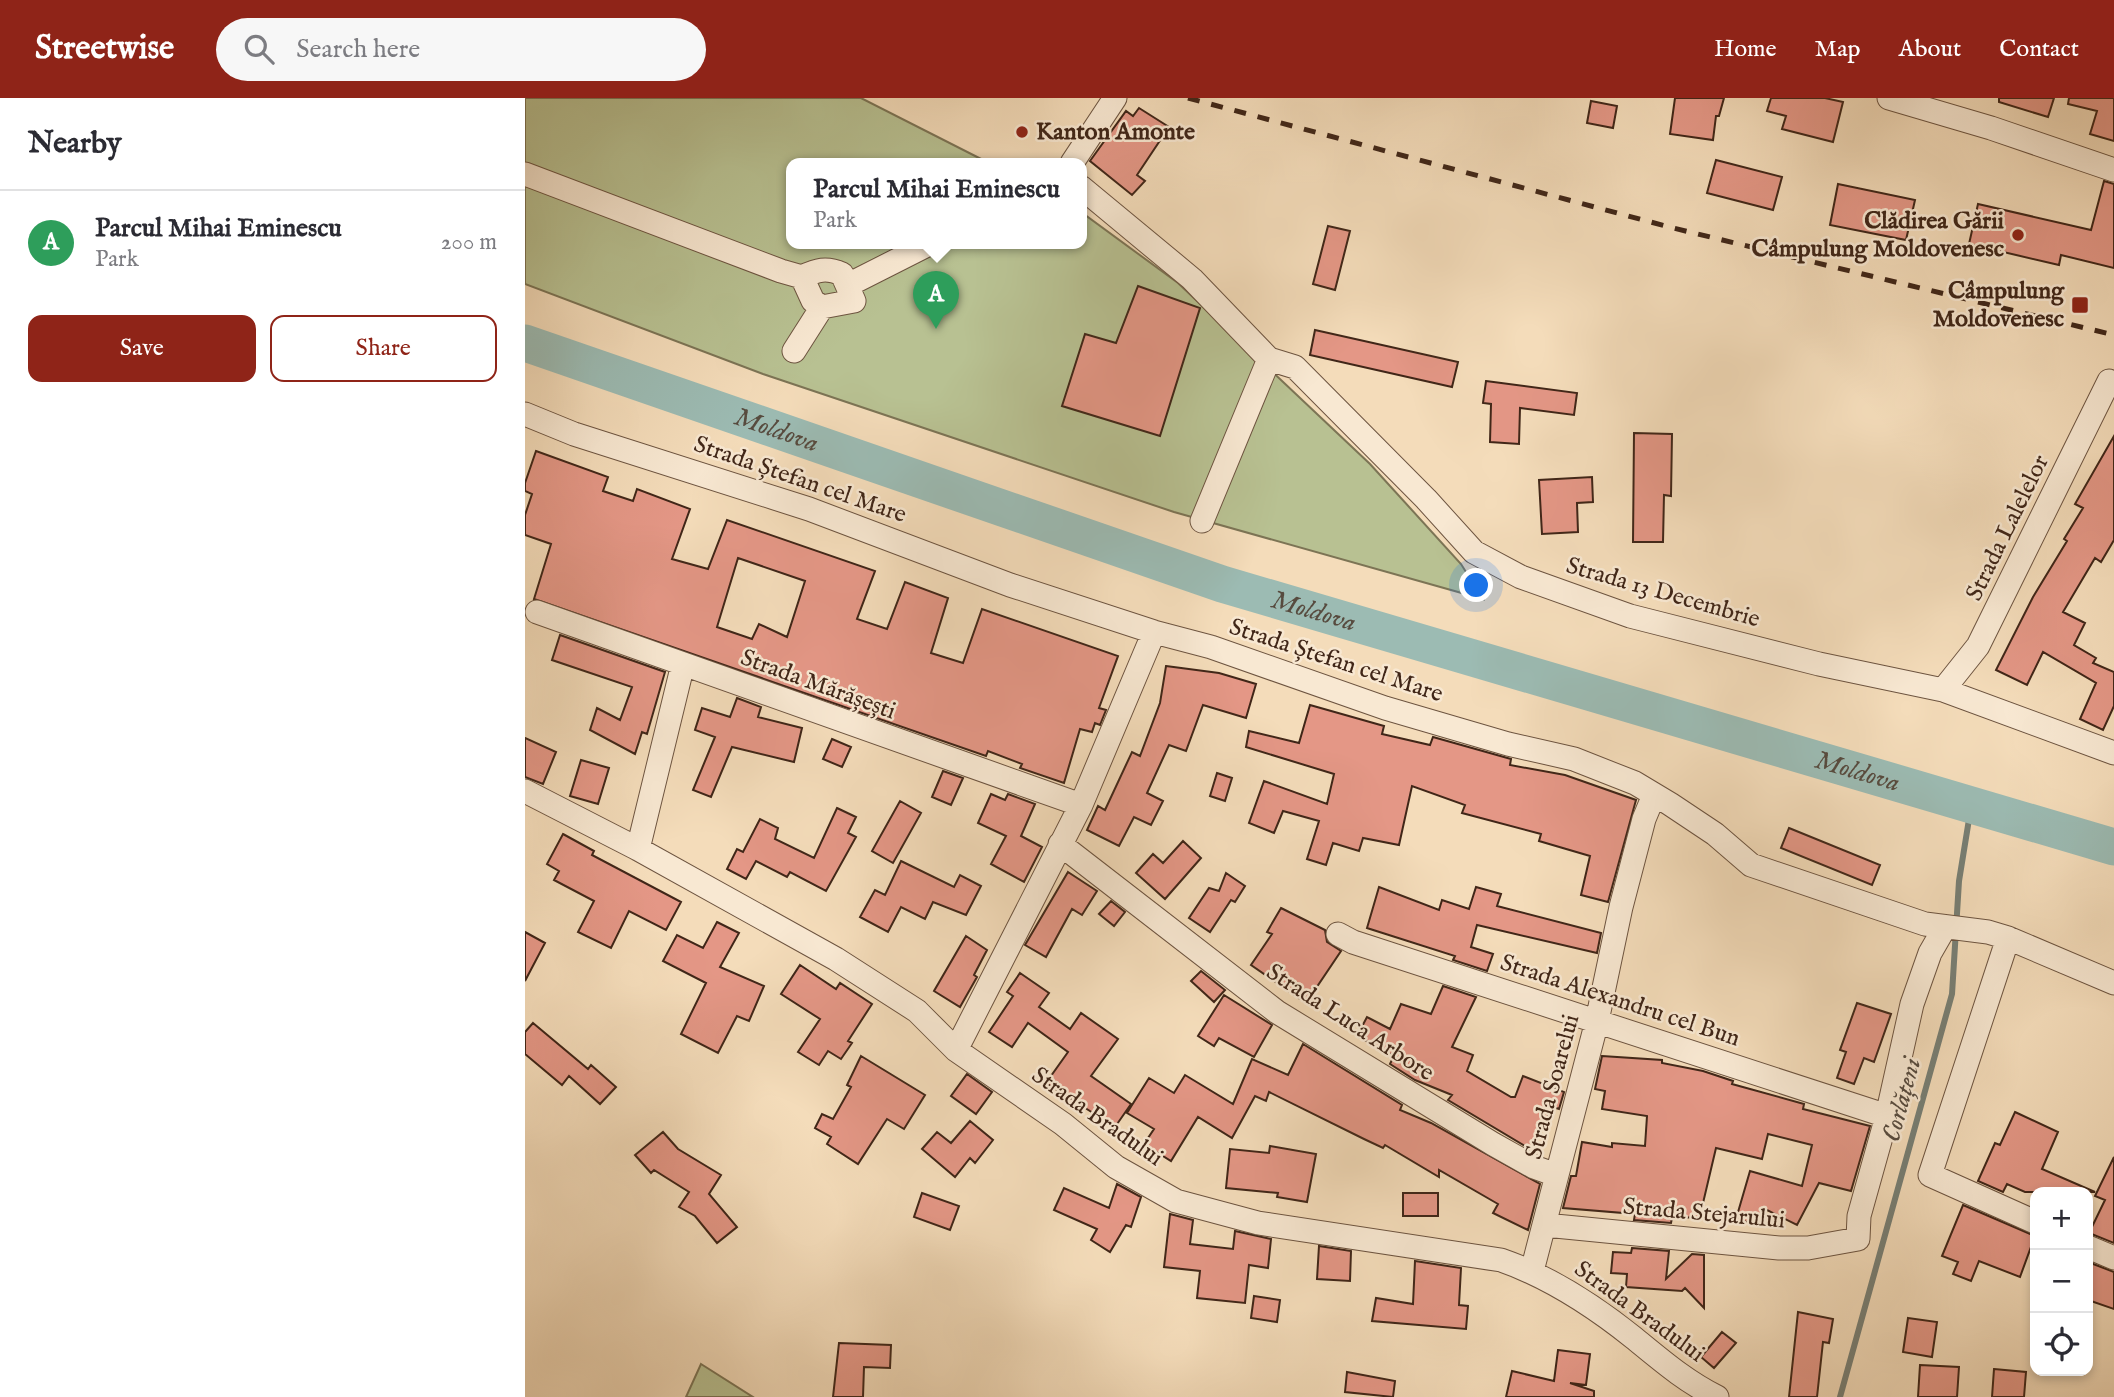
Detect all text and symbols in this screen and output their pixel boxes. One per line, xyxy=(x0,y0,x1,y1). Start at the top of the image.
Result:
search box xyxy=(216,18,706,81)
text: Streetwise xyxy=(35,28,174,70)
icon: search xyxy=(240,30,278,68)
text: Search here xyxy=(296,33,420,66)
text: Home xyxy=(1714,34,1777,65)
text: Map xyxy=(1815,34,1861,65)
text: About xyxy=(1899,34,1961,65)
text: Contact xyxy=(1999,34,2079,65)
place label: Kanton Amonte xyxy=(1036,117,1195,148)
marker: Kanton Amonte xyxy=(1014,124,1030,140)
text: Nearby xyxy=(28,125,121,163)
popup xyxy=(786,158,1087,249)
text: Parcul Mihai Eminescu xyxy=(813,173,1060,206)
text: Park xyxy=(813,206,857,235)
place label: Clădirea Gării Câmpulung Moldovenesc xyxy=(1751,206,2005,265)
text: Parcul Mihai Eminescu xyxy=(95,212,342,245)
marker: Clădirea Gării Câmpulung Moldovenesc xyxy=(2010,227,2026,243)
text: A xyxy=(43,228,59,257)
text: 200 m xyxy=(441,228,497,257)
text: Park xyxy=(95,245,139,274)
pin: A xyxy=(913,271,959,329)
place label: Câmpulung Moldovenesc xyxy=(1933,276,2065,335)
marker: Câmpulung Moldovenesc xyxy=(2070,295,2090,315)
button: Save xyxy=(28,315,256,382)
button: Share xyxy=(270,315,497,382)
water label: Moldova xyxy=(730,400,823,460)
street label: Strada Ștefan cel Mare xyxy=(690,429,910,531)
street label: Strada Lalelelor xyxy=(1959,450,2057,606)
street label: Strada 13 Decembrie xyxy=(1562,551,1764,635)
your location xyxy=(1459,568,1493,602)
water label: Moldova xyxy=(1267,583,1360,639)
street label: Strada Ștefan cel Mare xyxy=(1225,612,1447,710)
street label: Strada Mărășești xyxy=(736,643,900,727)
water label: Moldova xyxy=(1811,743,1904,799)
street label: Strada Alexandru cel Bun xyxy=(1496,948,1744,1054)
street label: Strada Luca Arbore xyxy=(1260,957,1440,1089)
street label: Strada Soarelui xyxy=(1519,1011,1587,1163)
water label: Corlățeni xyxy=(1875,1053,1929,1146)
street label: Strada Bradului xyxy=(1025,1060,1169,1174)
map controls xyxy=(2030,1187,2093,1376)
button: + xyxy=(2030,1187,2093,1250)
street label: Strada Stejarului xyxy=(1622,1191,1786,1237)
button: − xyxy=(2030,1250,2093,1313)
street label: Strada Bradului xyxy=(1568,1254,1710,1370)
button: locate xyxy=(2030,1313,2093,1376)

